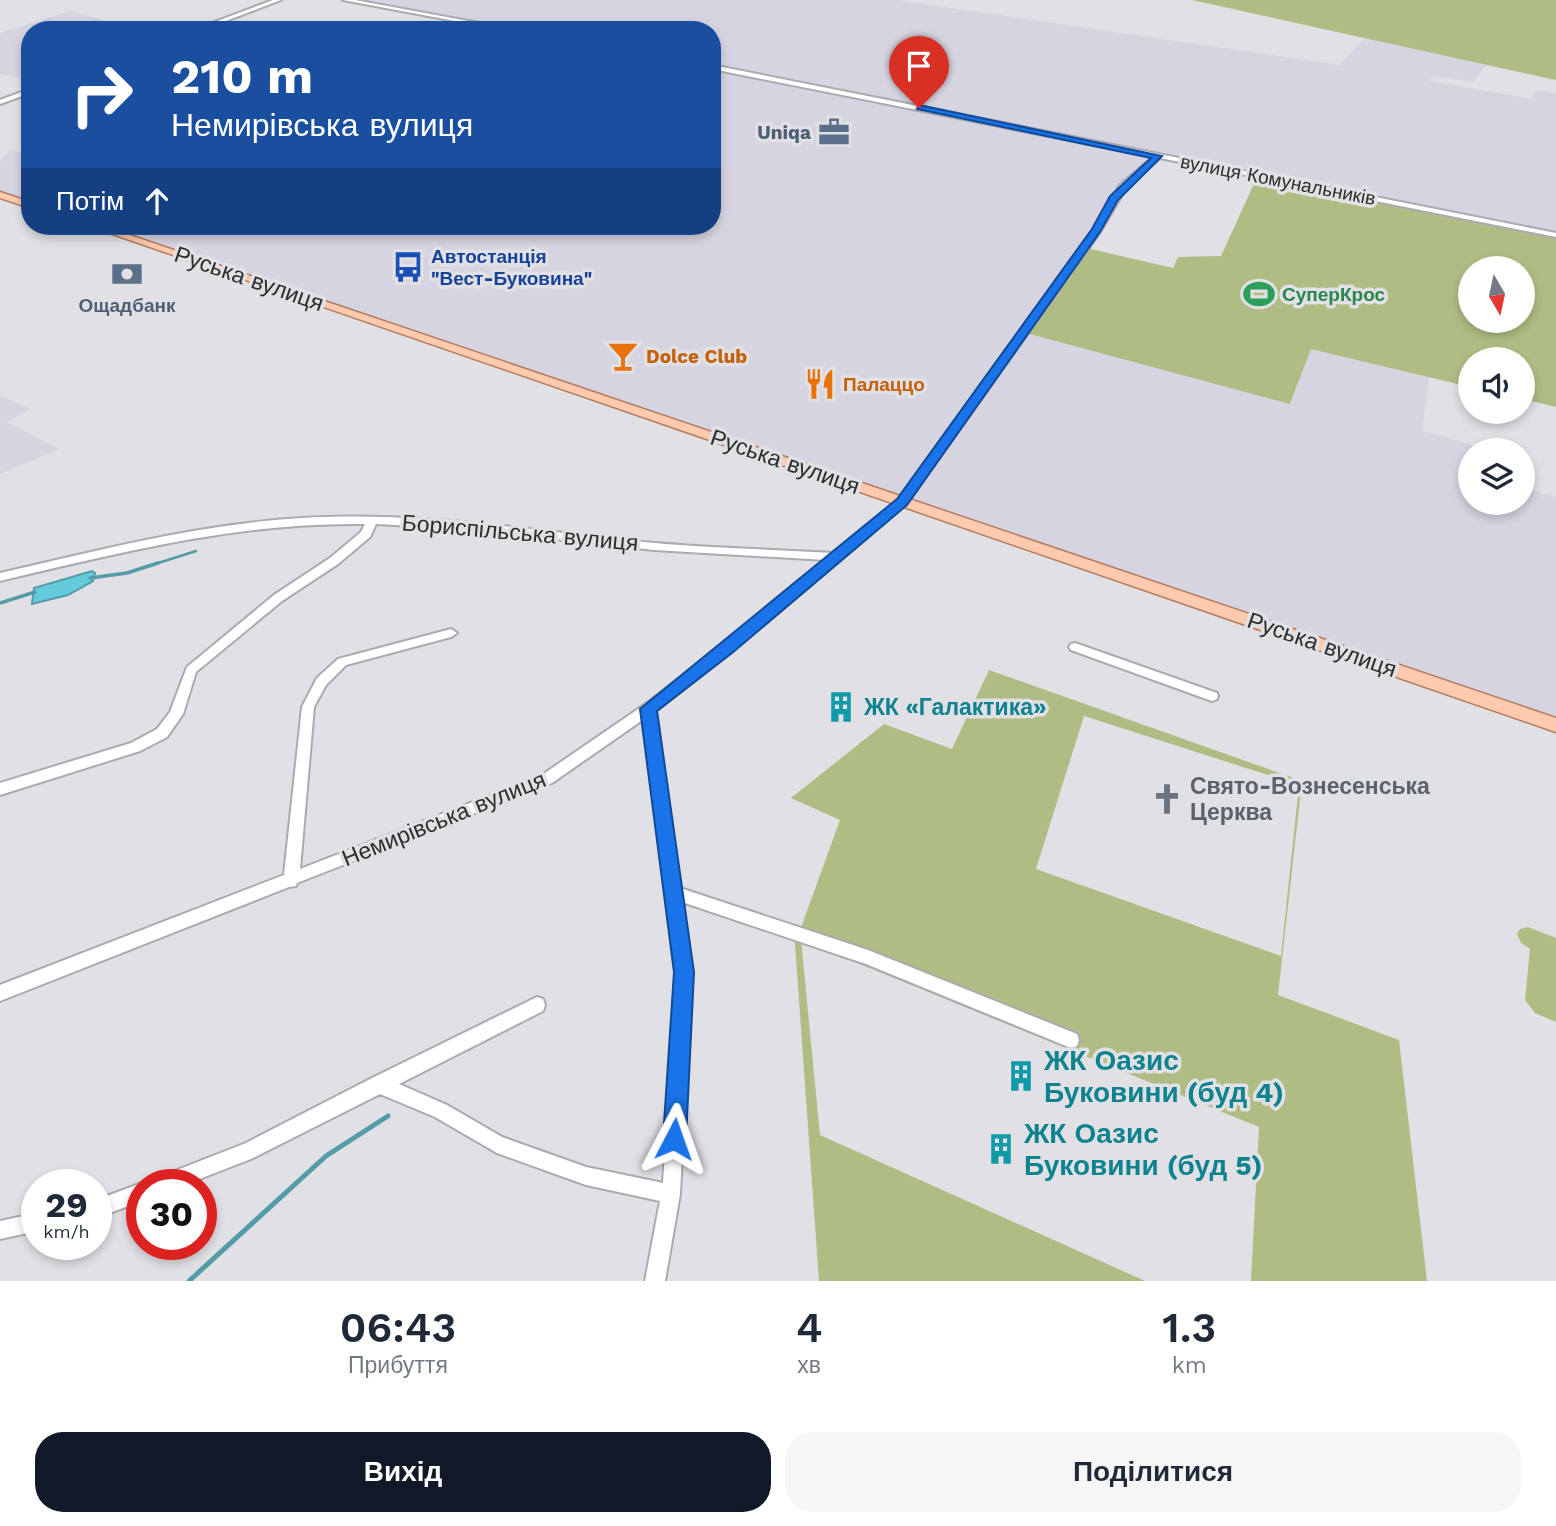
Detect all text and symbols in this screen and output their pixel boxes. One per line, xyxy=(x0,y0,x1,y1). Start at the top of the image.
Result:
pin xyxy=(889,36,949,108)
text: 210 m xyxy=(171,47,313,105)
icon: arrive xyxy=(900,47,938,85)
icon: right xyxy=(56,49,147,140)
text: Немирівська вулиця xyxy=(171,106,473,144)
office icon: Uniqa xyxy=(817,115,851,149)
place label: Uniqa xyxy=(757,121,811,144)
street label: вулиця Комунальників xyxy=(1178,150,1378,210)
icon: ahead xyxy=(138,182,176,220)
text: Потім xyxy=(56,186,124,216)
street label: Руська вулиця xyxy=(171,241,327,317)
place label: Автостанція "Вест-Буковина" xyxy=(431,245,592,290)
bus stop icon: Автостанція "Вест-Буковина" xyxy=(391,250,425,284)
north arrow xyxy=(1458,256,1535,332)
map controls xyxy=(1458,256,1535,515)
bank icon: Ощадбанк xyxy=(110,257,144,291)
sports icon: СуперКрос xyxy=(1242,277,1276,311)
place label: СуперКрос xyxy=(1282,283,1385,306)
place label: Ощадбанк xyxy=(79,294,176,317)
bar icon: Dolce Club xyxy=(606,339,640,373)
place label: Dolce Club xyxy=(646,345,747,368)
button: sound xyxy=(1458,347,1535,424)
restaurant icon: Палаццо xyxy=(803,367,837,401)
place label: Палаццо xyxy=(843,373,925,396)
street label: Руська вулиця xyxy=(707,424,863,500)
button: layers xyxy=(1458,438,1535,515)
street label: Бориспільська вулиця xyxy=(401,509,639,557)
street label: Руська вулиця xyxy=(1244,607,1400,683)
building icon: ЖК «Галактика» xyxy=(824,690,858,724)
place label: ЖК «Галактика» xyxy=(863,694,1046,721)
street label: Немирівська вулиця xyxy=(338,766,550,872)
place label: Свято-Вознесенська Церква xyxy=(1190,773,1430,826)
church icon: Свято-Вознесенська Церква xyxy=(1150,782,1184,816)
place label: ЖК Оазис Буковини (буд 4) xyxy=(1043,1044,1284,1109)
building icon: ЖК Оазис Буковини (буд 4) xyxy=(1004,1059,1038,1093)
position arrow xyxy=(637,1102,711,1176)
place label: ЖК Оазис Буковини (буд 5) xyxy=(1023,1117,1262,1182)
building icon: ЖК Оазис Буковини (буд 5) xyxy=(984,1132,1018,1166)
speed limit sign: 30 xyxy=(126,1169,217,1260)
text: 29 xyxy=(45,1184,88,1226)
text: km/h xyxy=(43,1221,90,1242)
text: 06:43 xyxy=(340,1303,456,1352)
text: 4 xyxy=(796,1303,822,1352)
text: 1.3 xyxy=(1162,1303,1216,1352)
text: Прибуття xyxy=(348,1352,448,1379)
text: хв xyxy=(797,1352,821,1379)
text: km xyxy=(1172,1352,1207,1379)
button: Вихід xyxy=(35,1432,771,1512)
button: Поділитися xyxy=(785,1432,1521,1512)

